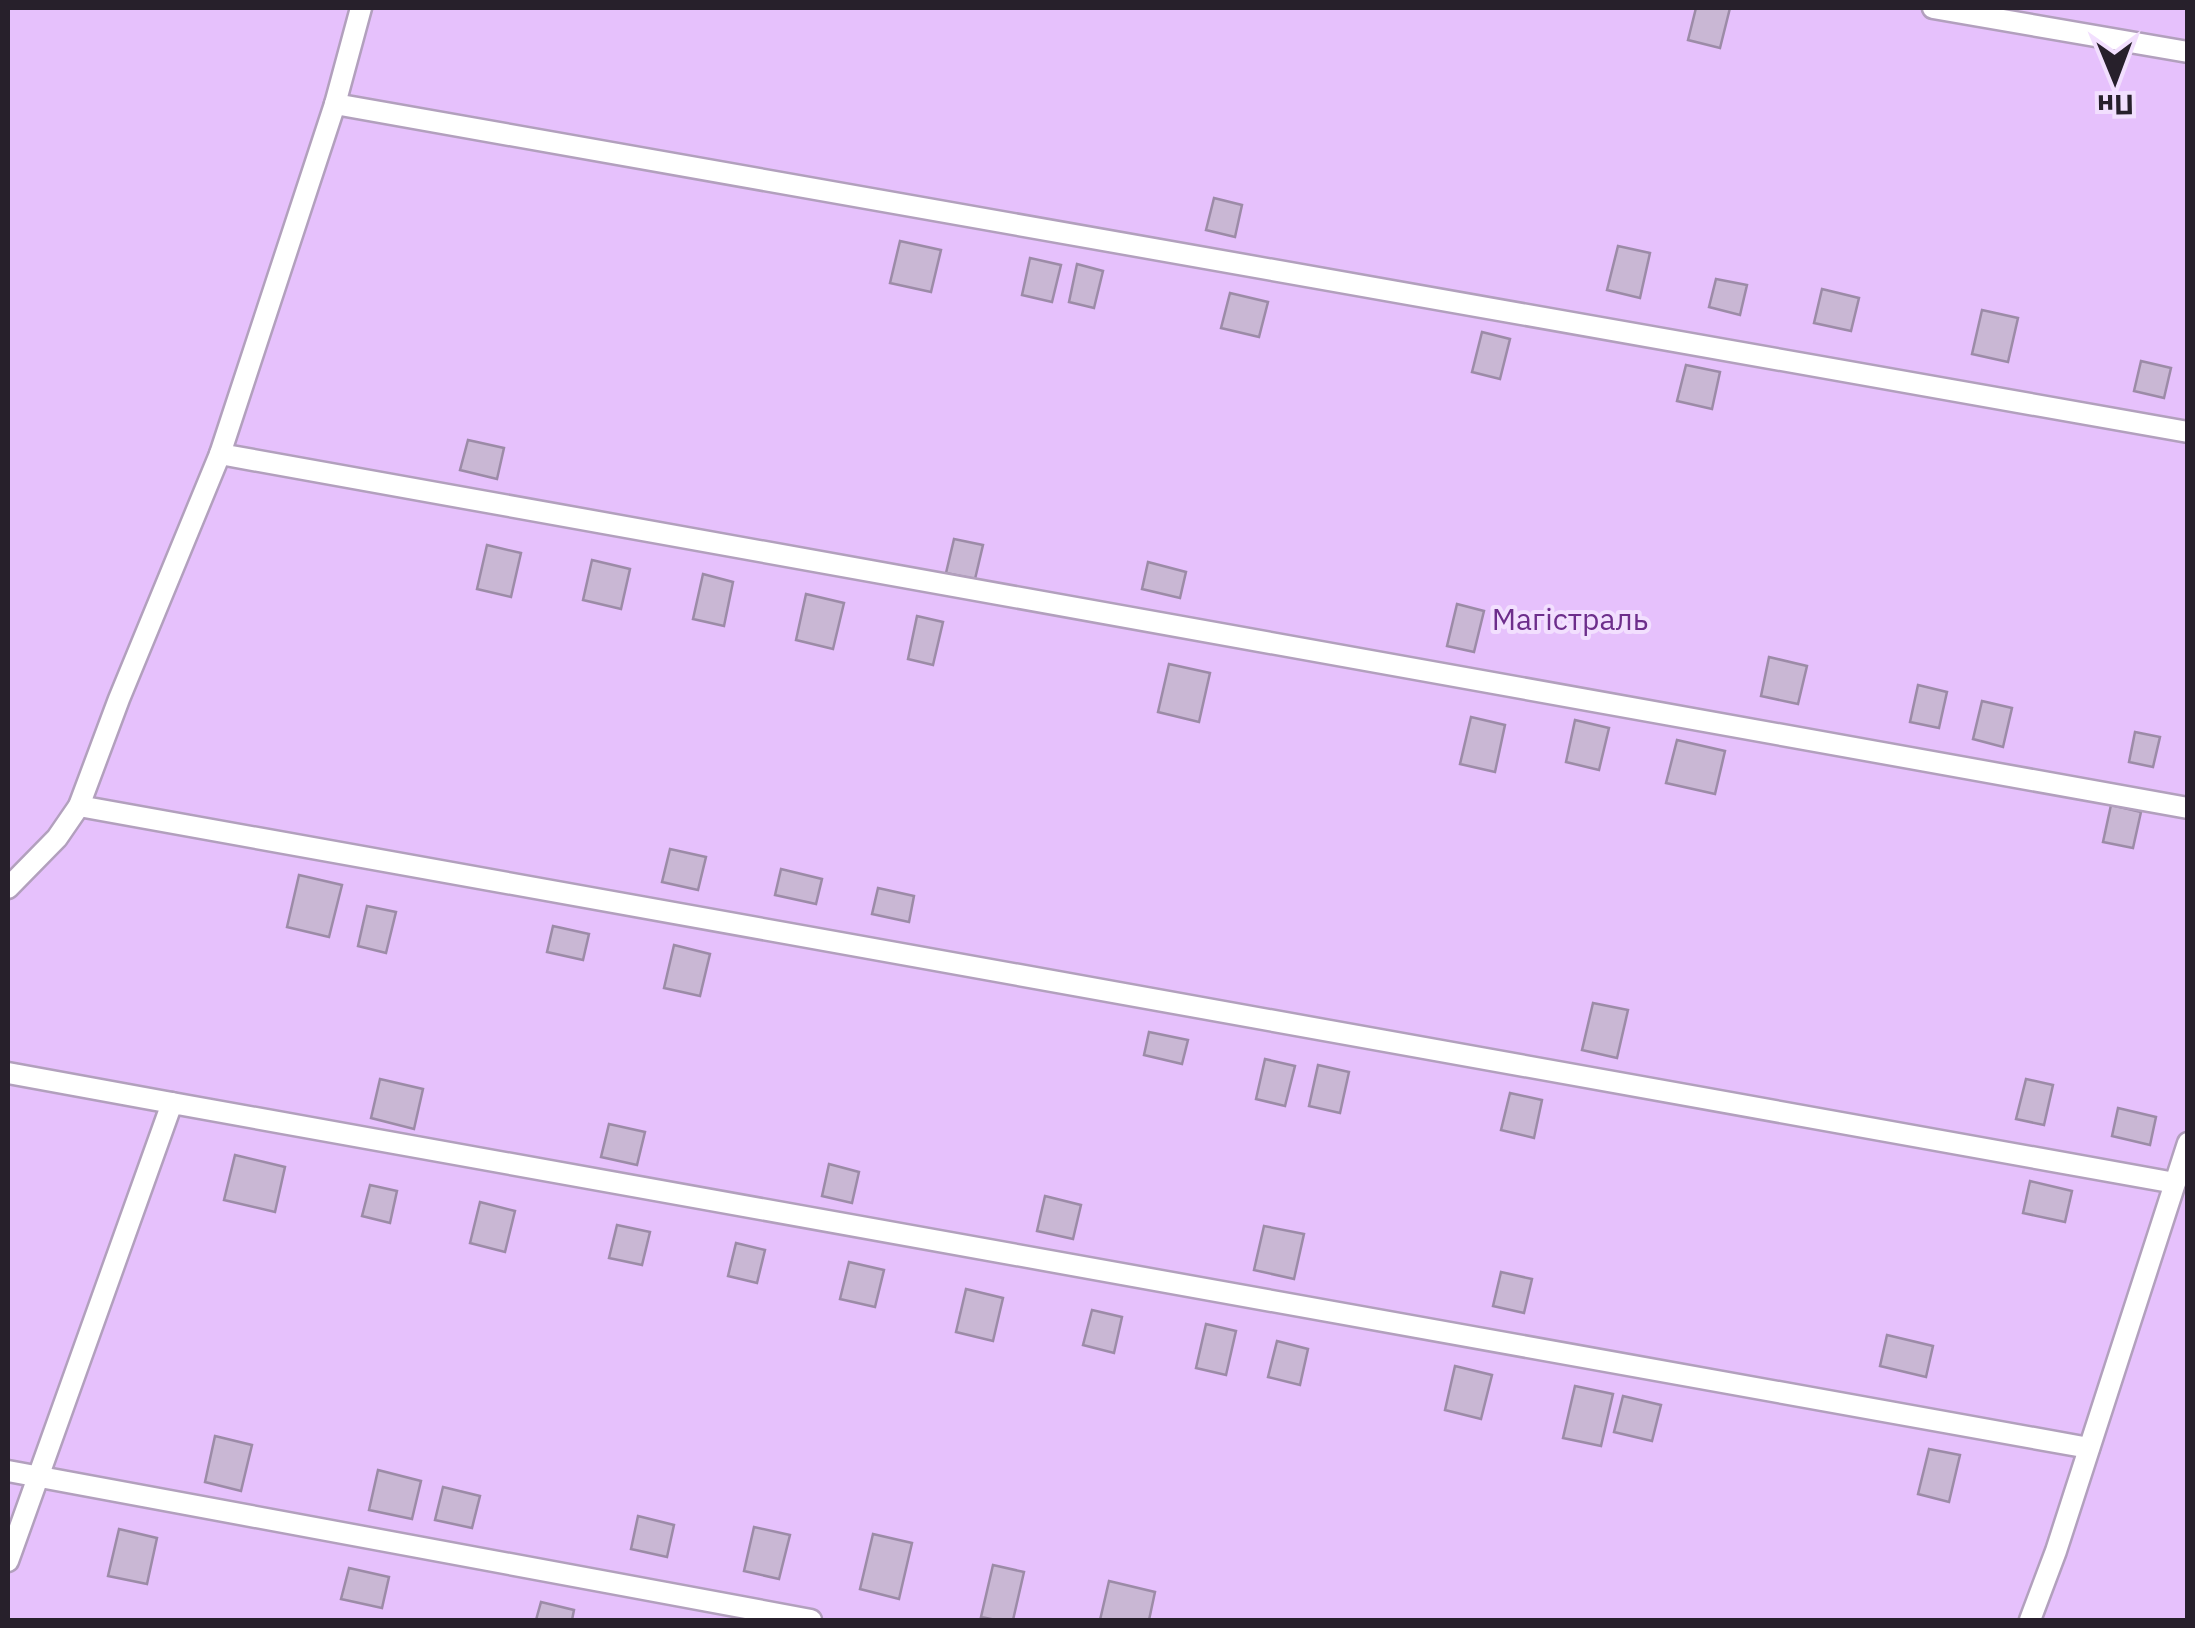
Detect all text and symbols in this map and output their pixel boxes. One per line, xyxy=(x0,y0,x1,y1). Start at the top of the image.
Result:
north arrow xyxy=(2065,30,2165,130)
text: Пн xyxy=(2097,87,2134,124)
park label: Магістраль xyxy=(1492,599,1648,638)

